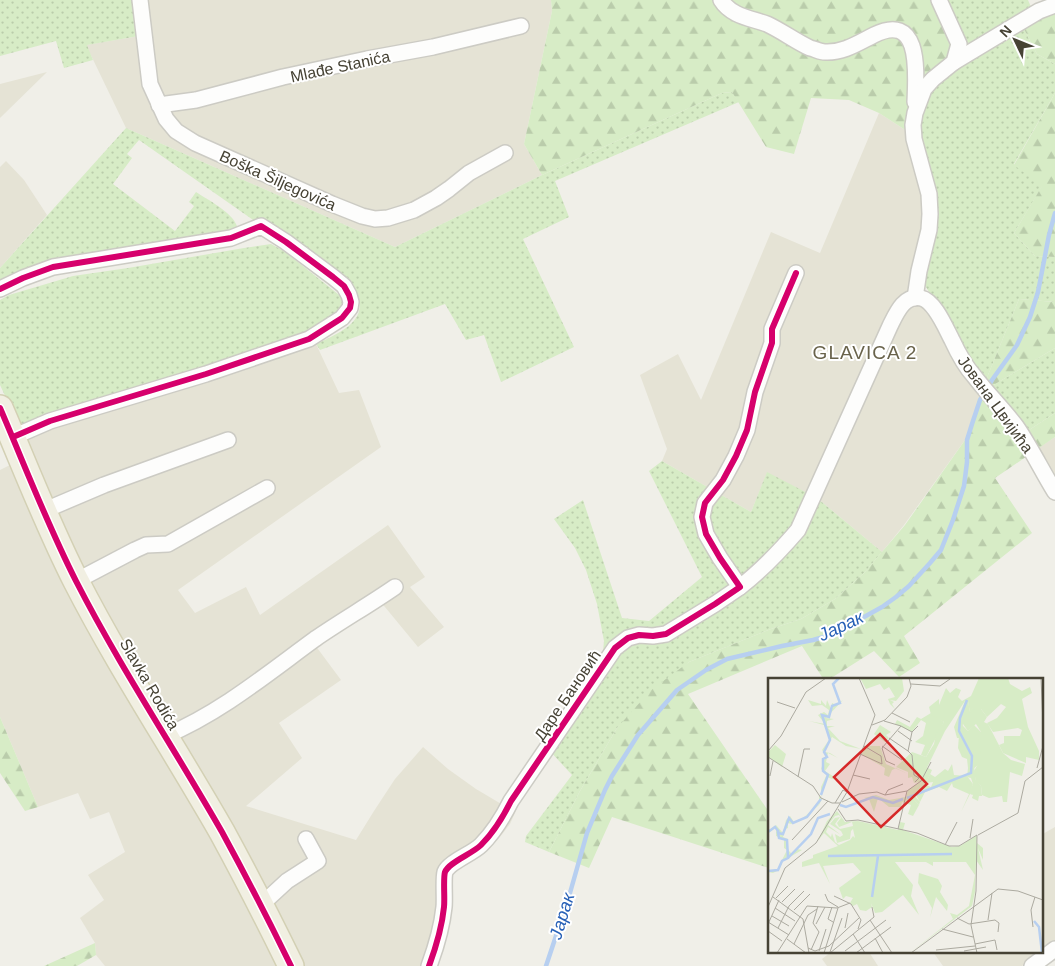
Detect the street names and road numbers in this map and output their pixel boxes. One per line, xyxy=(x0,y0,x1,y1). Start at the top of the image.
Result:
street label: Mlađe Stanića xyxy=(289,48,392,85)
street label: Boška Šiljegovića xyxy=(217,146,339,214)
street label: Јована Цвијића xyxy=(955,352,1037,456)
street label: Slavka Rodića xyxy=(117,636,183,733)
street label: Даре Бановић xyxy=(531,647,604,744)

